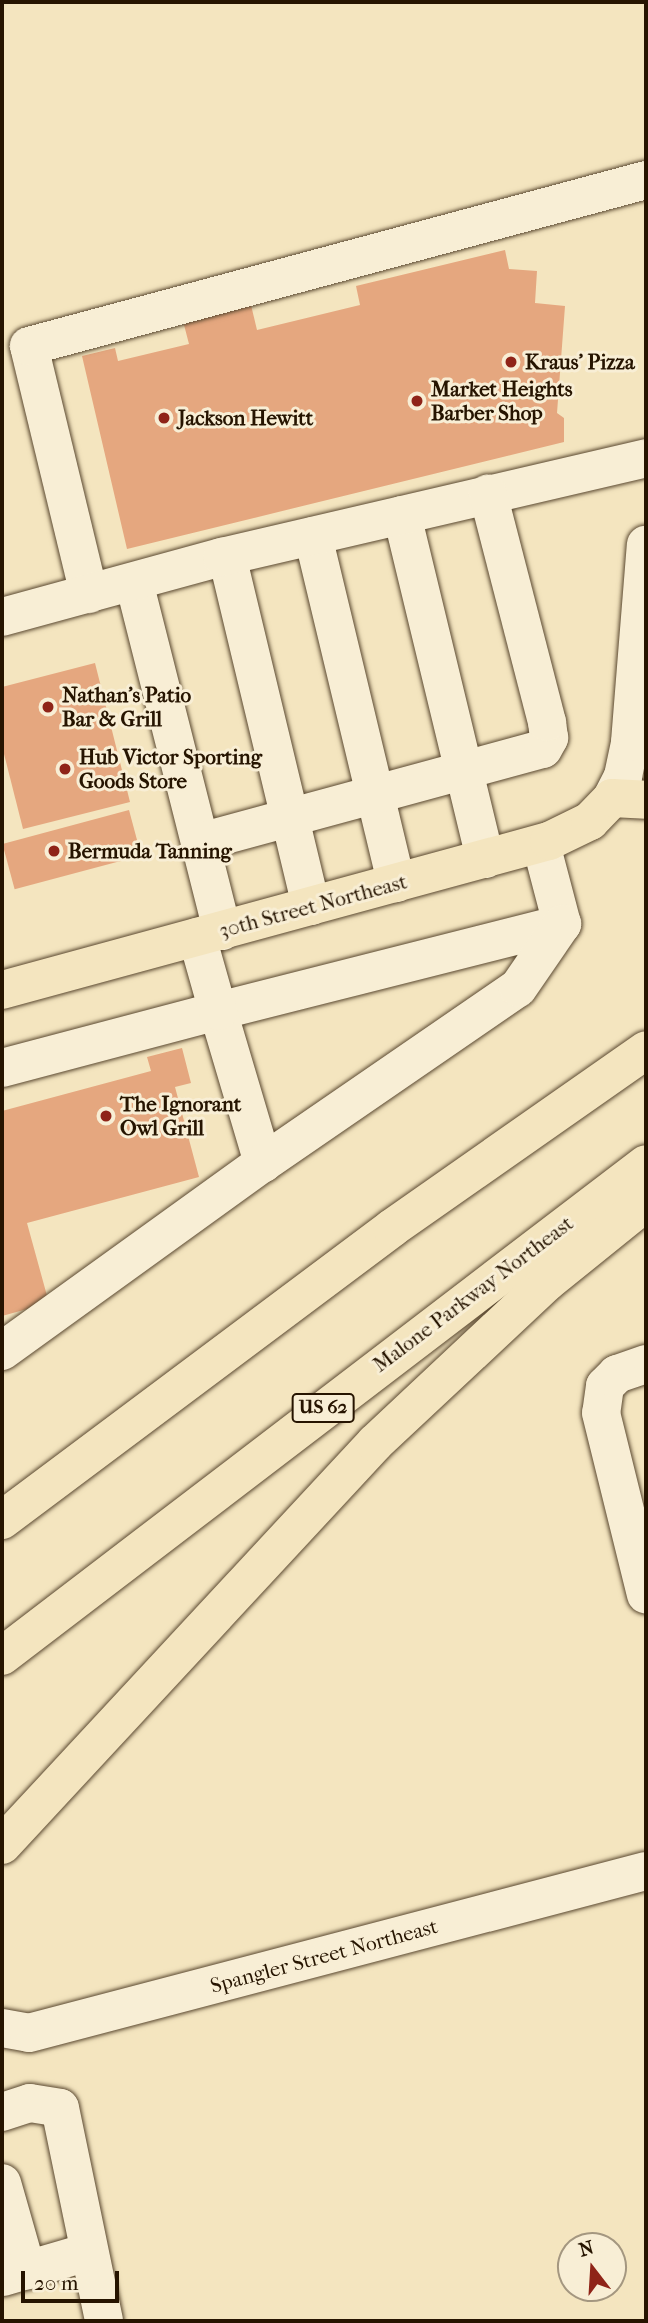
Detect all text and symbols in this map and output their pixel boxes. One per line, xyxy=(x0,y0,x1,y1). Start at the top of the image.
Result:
place label: Kraus' Pizza xyxy=(525,349,635,375)
marker: Kraus' Pizza xyxy=(503,354,519,370)
place label: Market Heights Barber Shop xyxy=(431,376,572,426)
marker: Market Heights Barber Shop xyxy=(409,393,425,409)
place label: Jackson Hewitt xyxy=(178,405,313,431)
marker: Jackson Hewitt xyxy=(156,410,172,426)
place label: Nathan's Patio Bar & Grill xyxy=(62,682,191,732)
marker: Nathan's Patio Bar & Grill xyxy=(40,699,56,715)
place label: Hub Victor Sporting Goods Store xyxy=(79,744,262,794)
marker: Hub Victor Sporting Goods Store xyxy=(57,761,73,777)
place label: Bermuda Tanning xyxy=(68,838,232,864)
marker: Bermuda Tanning xyxy=(46,843,62,859)
street label: 30th Street Northeast xyxy=(216,869,410,943)
place label: The Ignorant Owl Grill xyxy=(120,1091,241,1141)
marker: The Ignorant Owl Grill xyxy=(98,1108,114,1124)
street label: Malone Parkway Northeast xyxy=(368,1211,578,1377)
road number: US 62 xyxy=(292,1392,354,1424)
street label: Spangler Street Northeast xyxy=(208,1913,440,1999)
north arrow xyxy=(557,2232,627,2302)
text: N xyxy=(576,2236,597,2261)
scale bar xyxy=(24,2256,122,2300)
text: 20 m xyxy=(34,2271,78,2295)

